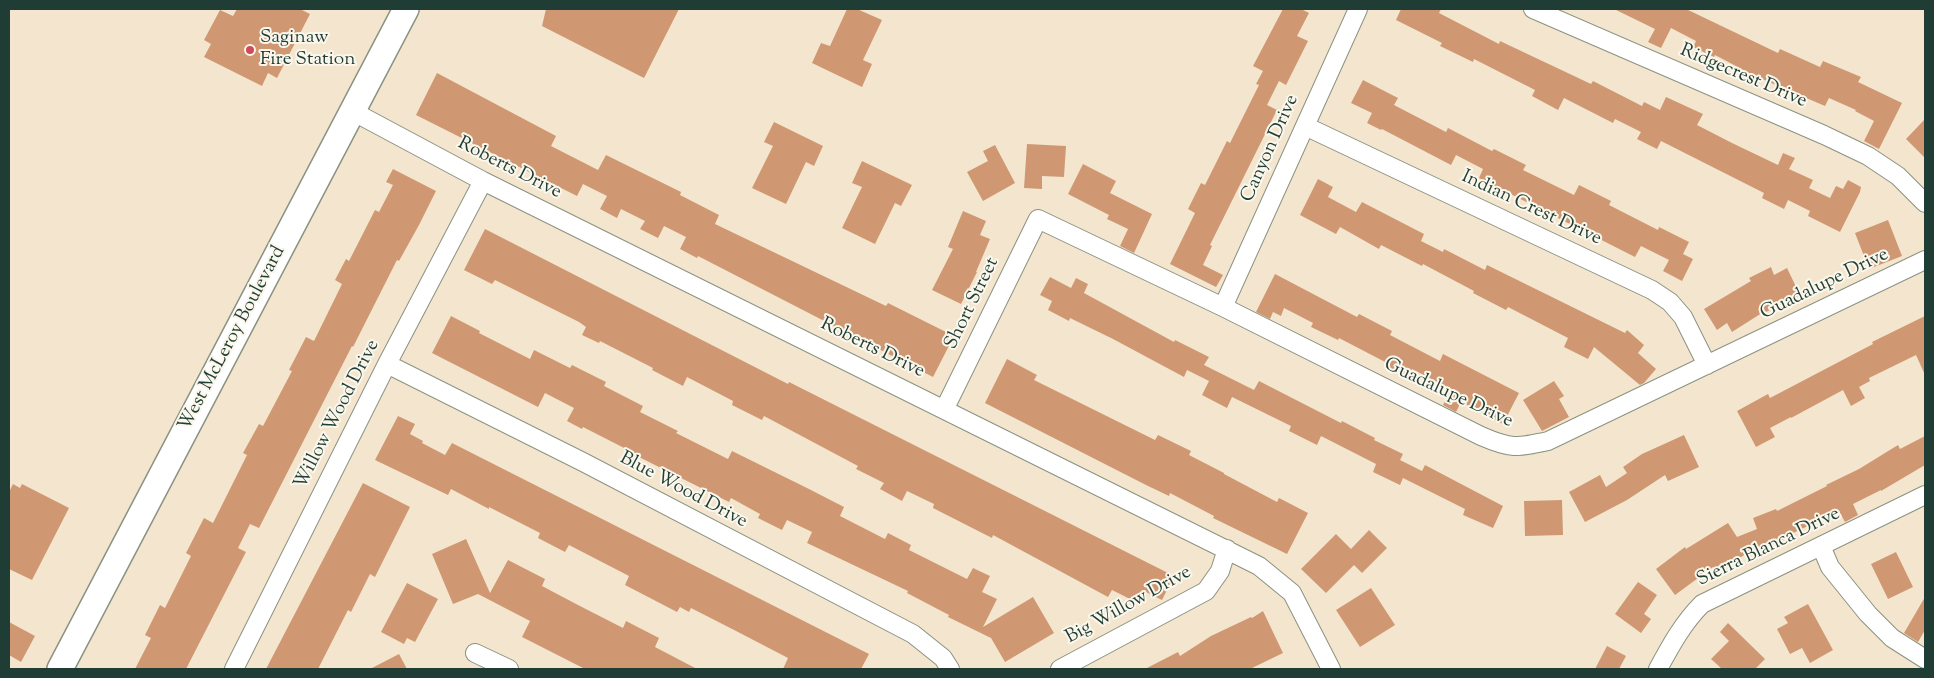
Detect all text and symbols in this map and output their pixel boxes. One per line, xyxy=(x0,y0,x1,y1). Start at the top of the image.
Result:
place label: Saginaw Fire Station xyxy=(260,28,355,72)
street label: Ridgecrest Drive xyxy=(1676,40,1810,114)
marker: Saginaw Fire Station xyxy=(244,44,256,56)
street label: Canyon Drive xyxy=(1237,92,1305,206)
street label: Roberts Drive xyxy=(453,133,565,205)
street label: Indian Crest Drive xyxy=(1457,167,1605,251)
street label: West McLeroy Boulevard xyxy=(175,243,291,435)
street label: Guadalupe Drive xyxy=(1757,244,1893,326)
street label: Short Street xyxy=(941,254,1005,354)
street label: Roberts Drive xyxy=(816,314,928,384)
street label: Willow Wood Drive xyxy=(291,337,385,493)
street label: Guadalupe Drive xyxy=(1380,354,1516,434)
street label: Blue Wood Drive xyxy=(615,448,751,534)
street label: Sierra Blanca Drive xyxy=(1694,503,1844,593)
street label: Big Willow Drive xyxy=(1062,562,1196,650)

